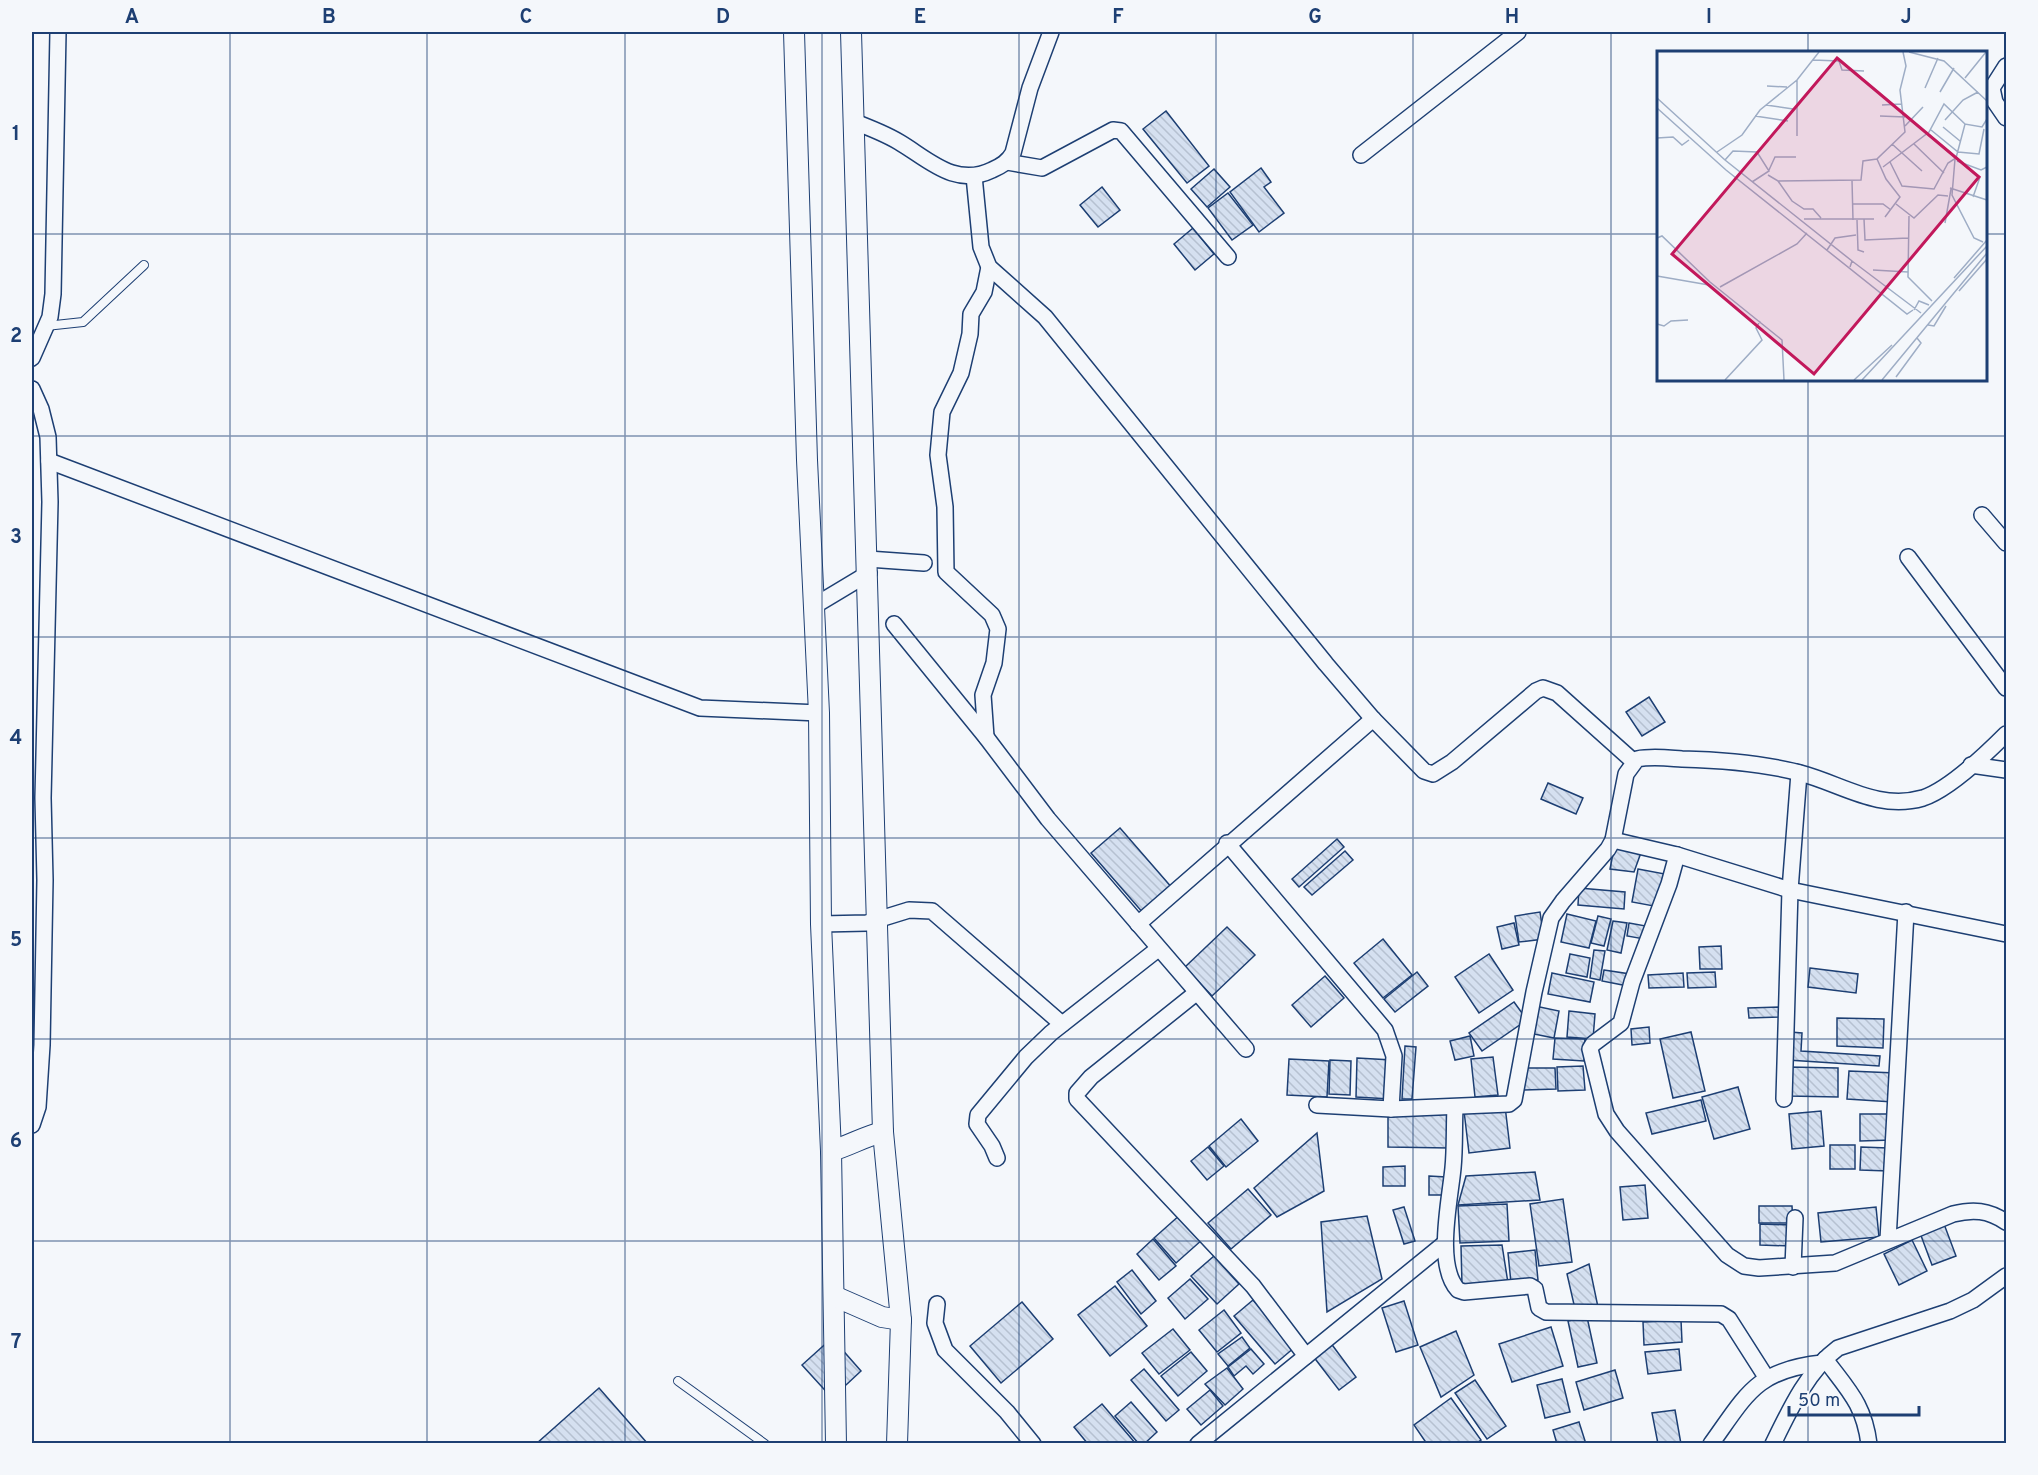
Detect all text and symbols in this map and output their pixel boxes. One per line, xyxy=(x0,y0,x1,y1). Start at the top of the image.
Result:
text: A xyxy=(125,5,139,31)
text: B xyxy=(322,5,336,31)
text: C xyxy=(520,5,532,31)
text: D xyxy=(716,5,730,31)
text: E xyxy=(914,5,926,31)
text: F xyxy=(1112,5,1124,31)
text: G xyxy=(1308,5,1322,31)
text: H xyxy=(1505,5,1519,31)
text: I xyxy=(1706,5,1712,31)
text: J xyxy=(1900,5,1912,31)
inset map xyxy=(1657,51,1987,381)
text: 1 xyxy=(12,122,20,148)
text: 2 xyxy=(10,324,22,350)
text: 3 xyxy=(10,525,22,551)
text: 4 xyxy=(10,726,22,752)
text: 5 xyxy=(10,928,22,954)
text: 6 xyxy=(10,1129,22,1155)
text: 7 xyxy=(11,1330,21,1356)
scale bar xyxy=(1789,1379,1920,1417)
text: 50 m xyxy=(1798,1390,1840,1413)

